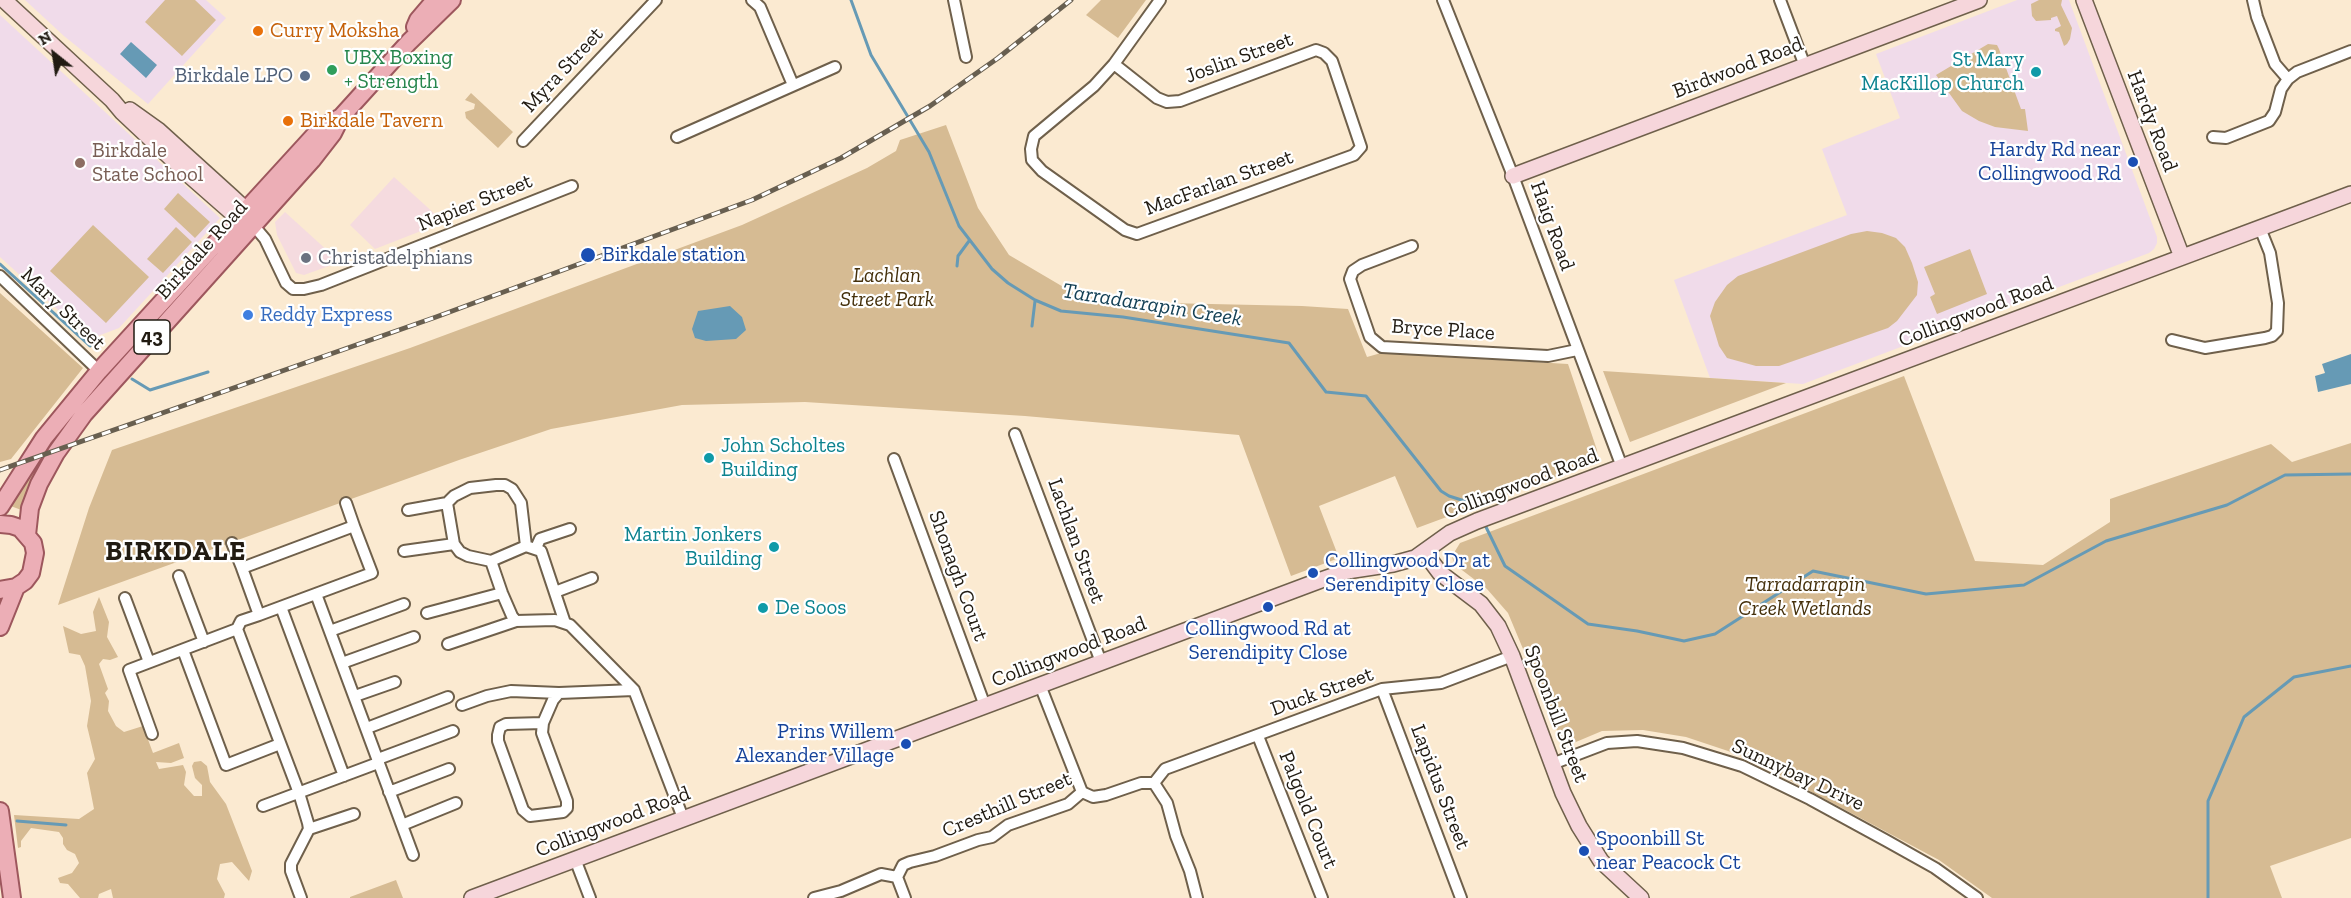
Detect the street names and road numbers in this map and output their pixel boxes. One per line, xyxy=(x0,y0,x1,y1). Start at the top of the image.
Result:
street label: Myra Street xyxy=(517,22,609,118)
street label: Joslin Street xyxy=(1182,27,1296,89)
street label: Birdwood Road xyxy=(1669,32,1807,104)
street label: Hardy Road xyxy=(2121,67,2183,175)
street label: MacFarlan Street xyxy=(1141,144,1297,222)
street label: Napier Street xyxy=(414,169,536,237)
street label: Haig Road xyxy=(1524,178,1580,274)
street label: Birkdale Road xyxy=(151,195,253,305)
street label: Mary Street xyxy=(15,262,111,356)
street label: Collingwood Road xyxy=(1895,271,2057,353)
street label: Bryce Place xyxy=(1390,314,1496,346)
road number: 43 xyxy=(134,320,170,354)
street label: Collingwood Road xyxy=(1440,443,1602,525)
street label: Lachlan Street xyxy=(1042,475,1110,607)
street label: Shonagh Court xyxy=(923,507,993,645)
street label: Collingwood Road xyxy=(988,611,1150,693)
street label: Spoonbill Street xyxy=(1518,642,1594,786)
street label: Duck Street xyxy=(1267,662,1377,722)
street label: Lapidus Street xyxy=(1405,721,1475,853)
street label: Sunnybay Drive xyxy=(1728,733,1868,817)
street label: Palgold Court xyxy=(1273,748,1343,872)
street label: Cresthill Street xyxy=(938,766,1076,844)
street label: Collingwood Road xyxy=(532,781,694,863)

